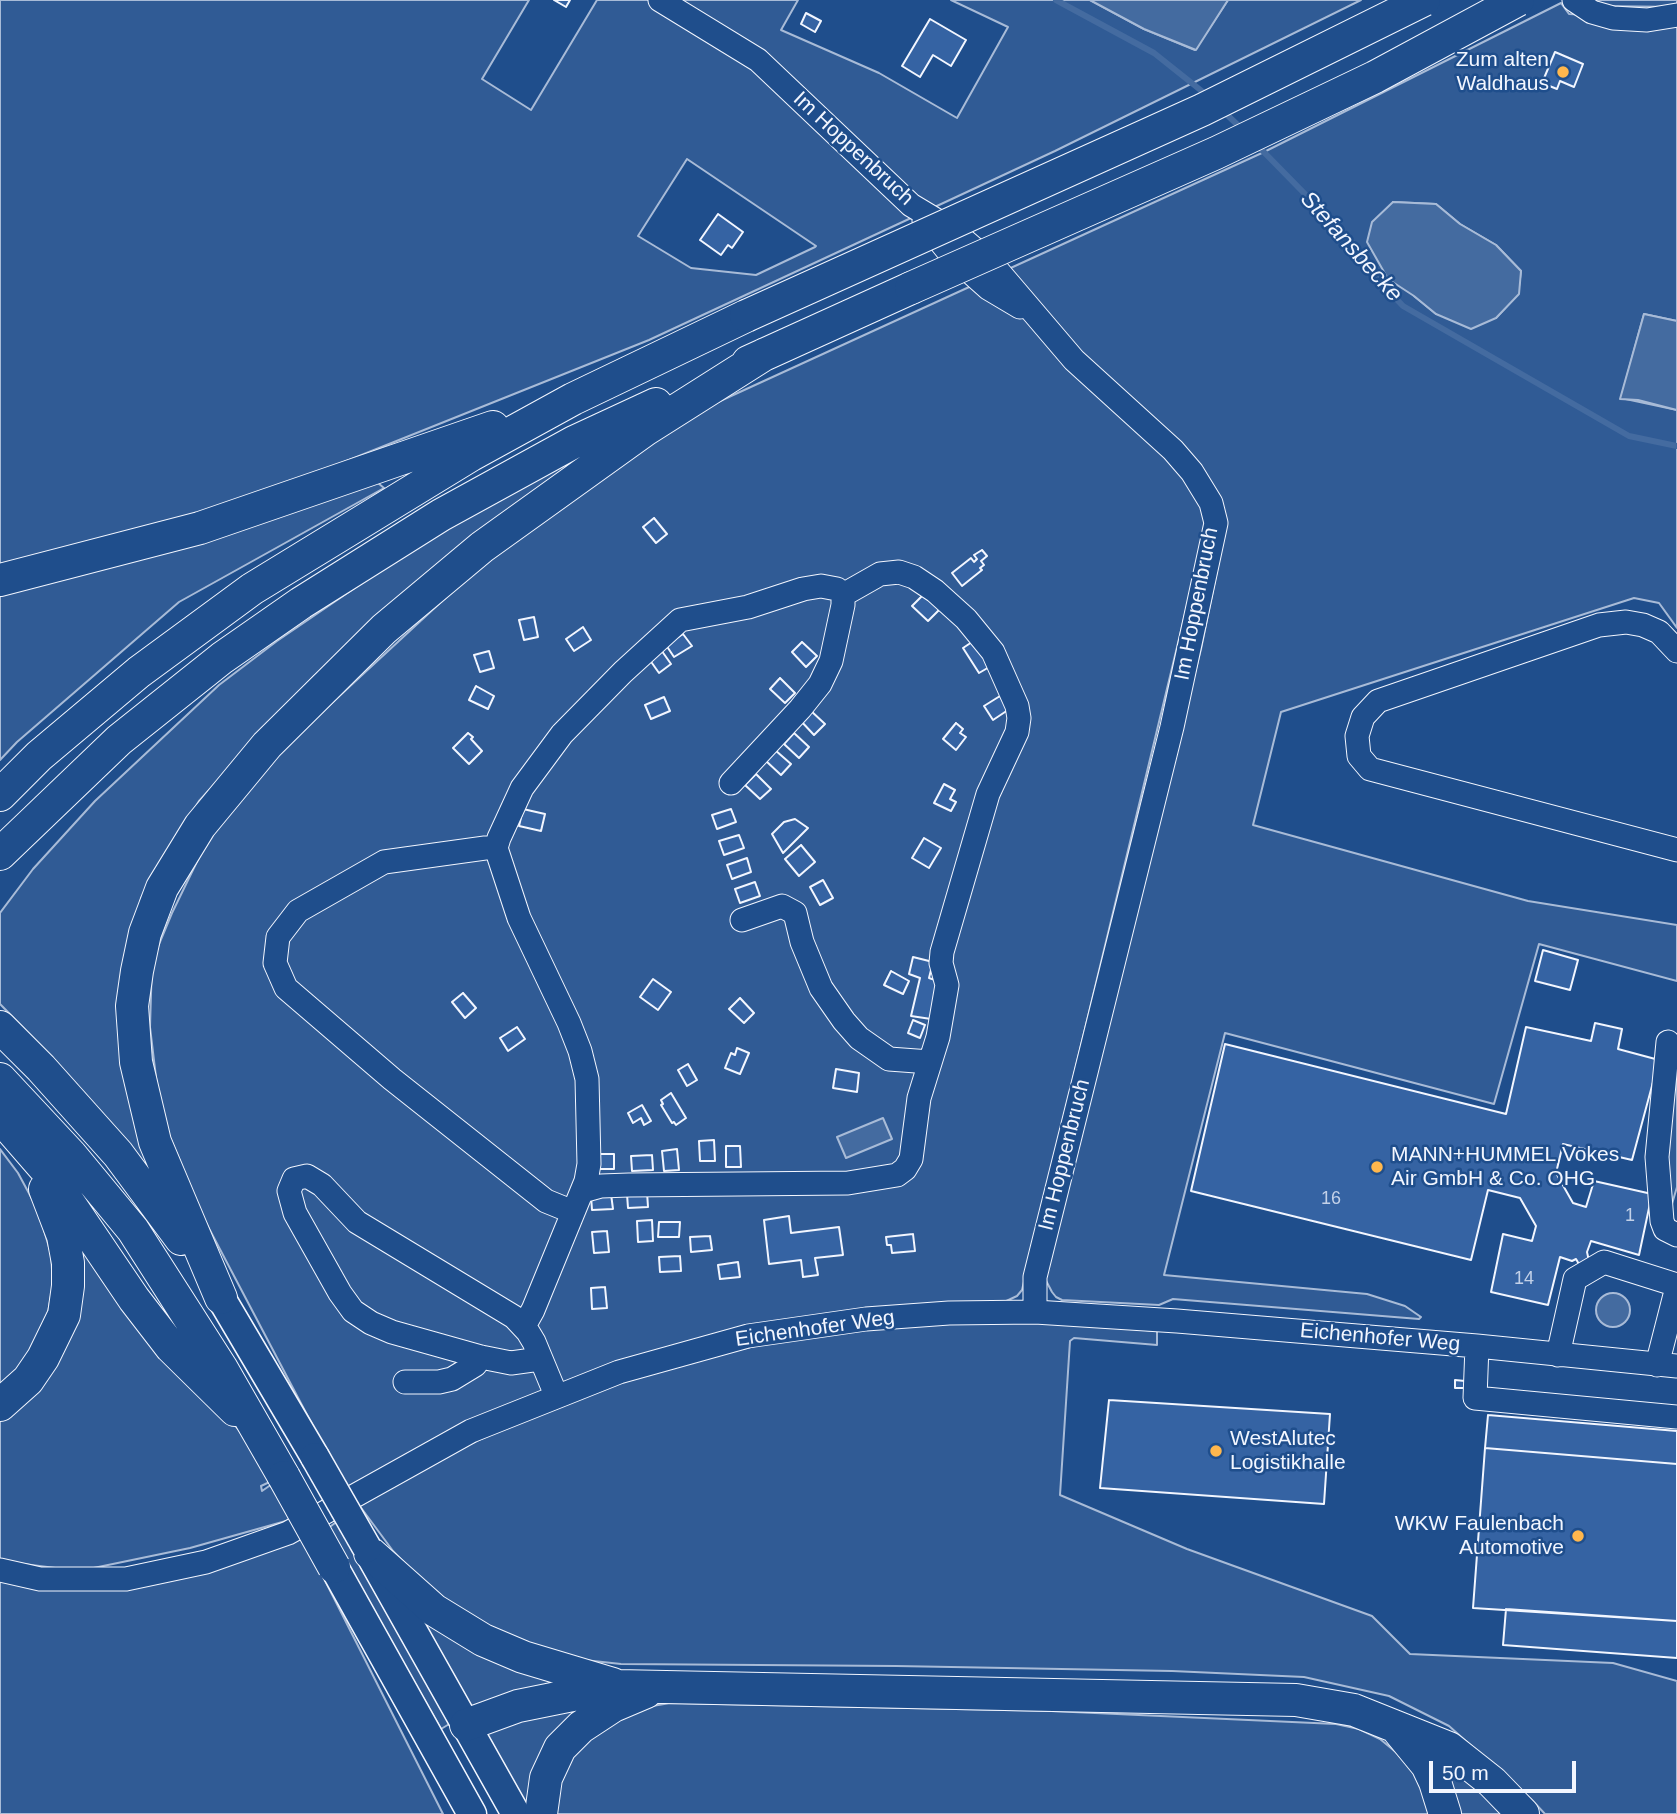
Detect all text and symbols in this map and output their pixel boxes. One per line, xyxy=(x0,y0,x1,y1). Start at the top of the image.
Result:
place label: Zum alten Waldhaus xyxy=(1456,47,1549,97)
marker: Zum alten Waldhaus xyxy=(1555,64,1571,80)
street label: Im Hoppenbruch xyxy=(788,87,918,211)
water label: Stefansbecke xyxy=(1294,186,1408,308)
street label: Im Hoppenbruch xyxy=(1170,525,1224,683)
street label: Im Hoppenbruch xyxy=(1034,1077,1096,1233)
place label: MANN+HUMMEL Vokes Air GmbH & Co. OHG xyxy=(1391,1142,1619,1192)
marker: MANN+HUMMEL Vokes Air GmbH & Co. OHG xyxy=(1369,1159,1385,1175)
house number: 16 xyxy=(1321,1188,1341,1210)
house number: 1 xyxy=(1625,1205,1635,1227)
house number: 14 xyxy=(1514,1268,1534,1290)
street label: Eichenhofer Weg xyxy=(734,1305,896,1353)
street label: Eichenhofer Weg xyxy=(1299,1318,1461,1358)
place label: WestAlutec Logistikhalle xyxy=(1230,1426,1346,1476)
marker: WestAlutec Logistikhalle xyxy=(1208,1443,1224,1459)
place label: WKW Faulenbach Automotive xyxy=(1395,1511,1564,1561)
marker: WKW Faulenbach Automotive xyxy=(1570,1528,1586,1544)
scale bar xyxy=(1432,1748,1579,1792)
text: 50 m xyxy=(1442,1761,1489,1784)

